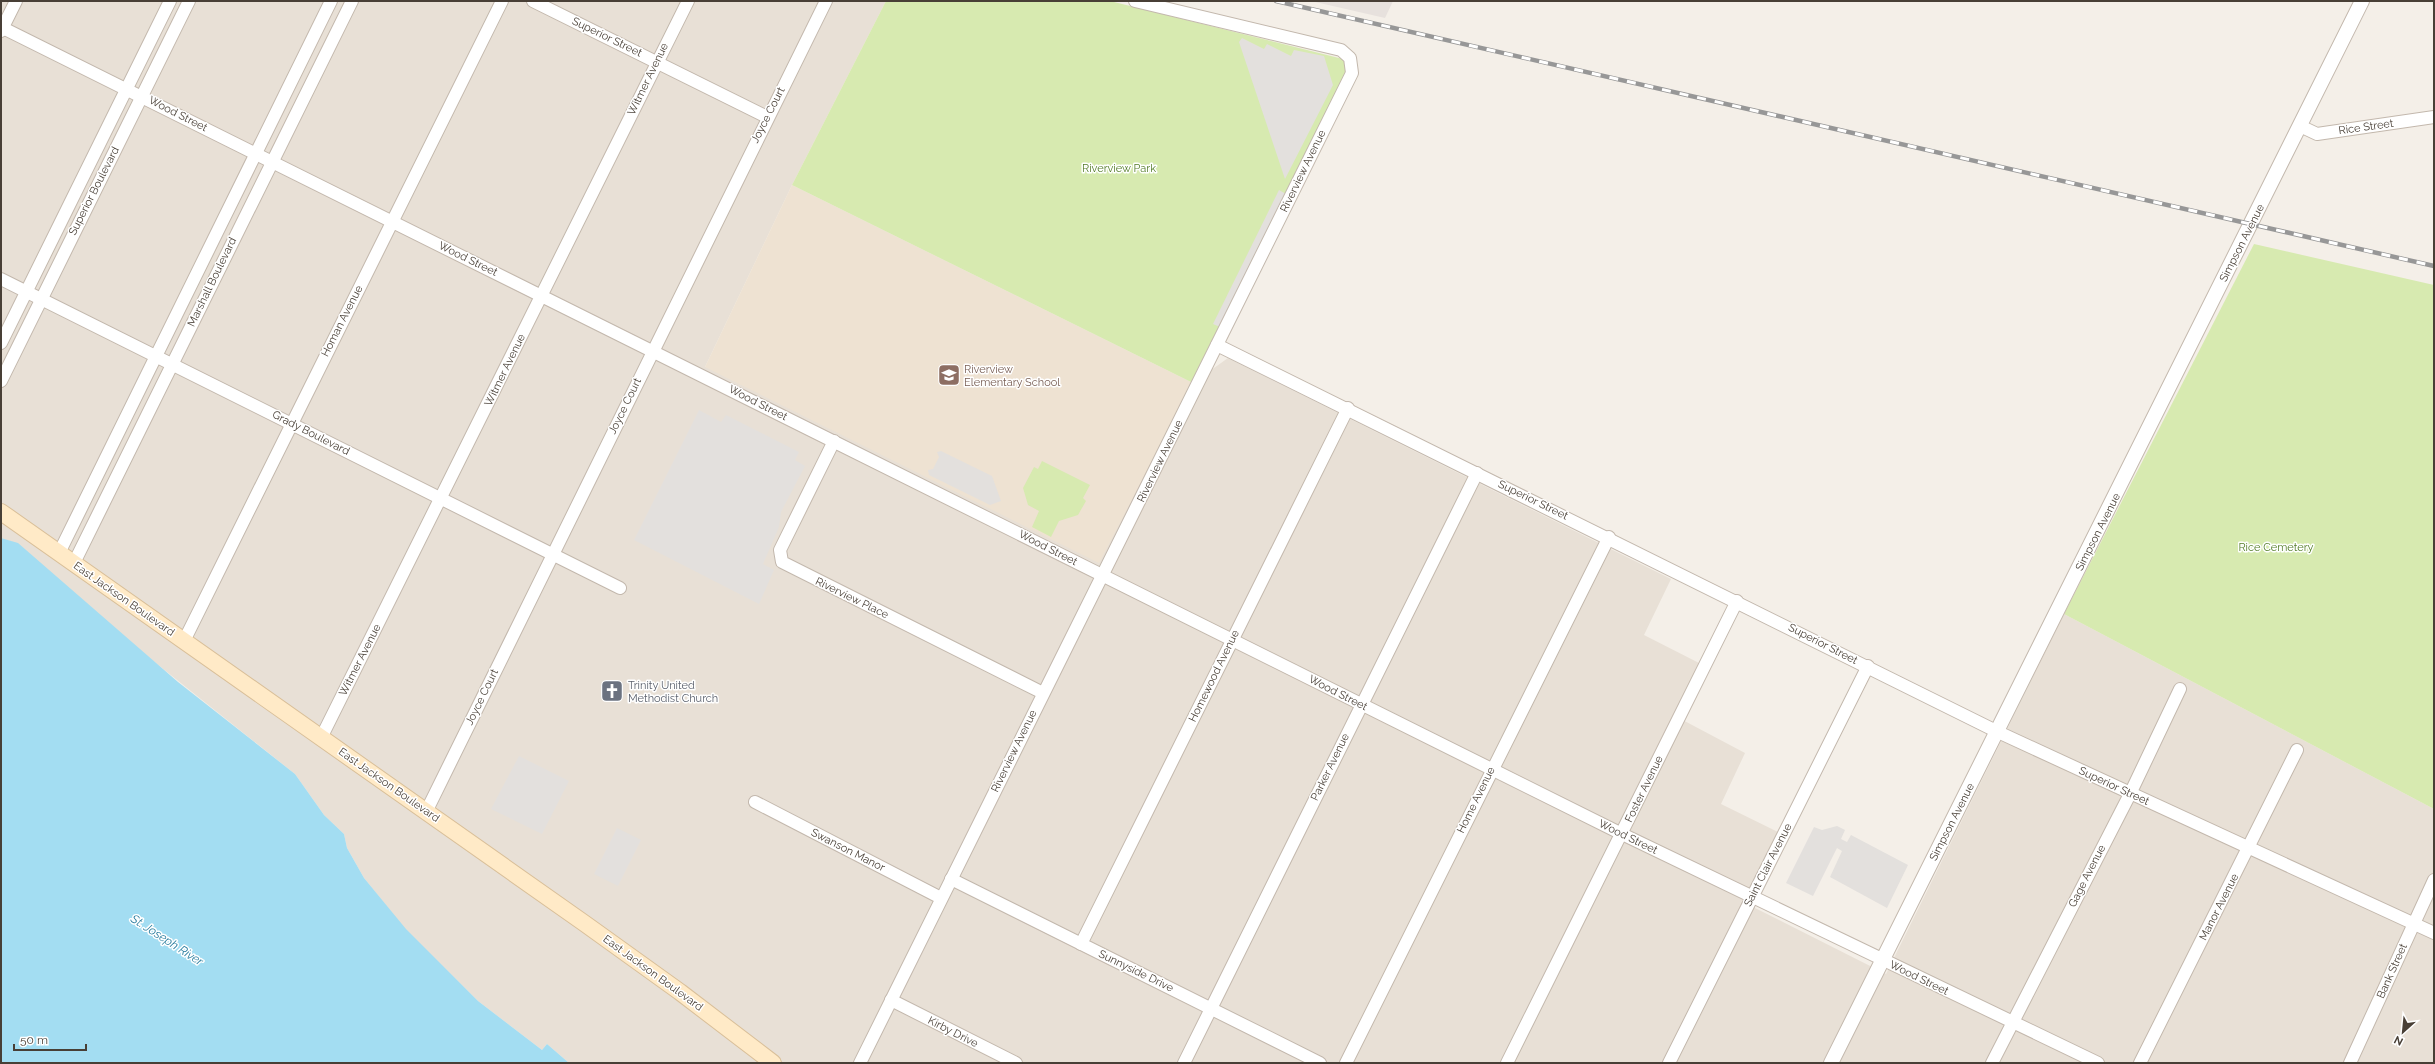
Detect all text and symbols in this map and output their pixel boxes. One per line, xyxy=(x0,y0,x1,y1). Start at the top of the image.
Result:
street label: Superior Street xyxy=(570,14,644,60)
street label: Witmer Avenue xyxy=(625,40,671,117)
street label: Joyce Court xyxy=(748,85,788,145)
street label: Wood Street xyxy=(147,94,210,134)
street label: Rice Street xyxy=(2338,117,2395,137)
street label: Riverview Avenue xyxy=(1277,127,1329,214)
street label: Superior Boulevard xyxy=(66,144,122,237)
park label: Riverview Park xyxy=(1082,162,1156,175)
street label: Simpson Avenue xyxy=(2217,202,2267,284)
street label: Marshall Boulevard xyxy=(185,235,239,329)
street label: Wood Street xyxy=(436,239,500,279)
street label: Homan Avenue xyxy=(318,283,366,359)
street label: Witmer Avenue xyxy=(482,331,528,408)
school or university icon: Riverview Elementary School xyxy=(936,362,962,388)
place label: Riverview Elementary School xyxy=(964,363,1060,389)
street label: Joyce Court xyxy=(606,376,644,436)
street label: Wood Street xyxy=(727,383,790,423)
street label: Grady Boulevard xyxy=(270,408,352,458)
street label: Riverview Avenue xyxy=(1134,417,1186,504)
street label: Superior Street xyxy=(1496,477,1570,523)
street label: Simpson Avenue xyxy=(2073,491,2123,573)
street label: Wood Street xyxy=(1017,528,1080,568)
park label: Rice Cemetery xyxy=(2238,541,2314,554)
street label: East Jackson Boulevard xyxy=(71,559,177,639)
street label: Riverview Place xyxy=(813,575,891,622)
street label: Witmer Avenue xyxy=(336,621,384,698)
street label: Superior Street xyxy=(1786,621,1860,667)
street label: Homewood Avenue xyxy=(1186,627,1242,724)
street label: Joyce Court xyxy=(463,667,501,727)
street label: Wood Street xyxy=(1307,673,1370,713)
church icon: Trinity United Methodist Church xyxy=(599,678,625,704)
place label: Trinity United Methodist Church xyxy=(628,679,718,705)
street label: Riverview Avenue xyxy=(988,707,1040,794)
street label: Parker Avenue xyxy=(1308,731,1352,803)
street label: East Jackson Boulevard xyxy=(336,745,442,825)
street label: Foster Avenue xyxy=(1622,753,1666,825)
street label: Home Avenue xyxy=(1454,764,1498,835)
street label: Superior Street xyxy=(2077,764,2152,808)
street label: Simpson Avenue xyxy=(1927,781,1977,863)
street label: Wood Street xyxy=(1596,817,1660,857)
street label: Saint Clair Avenue xyxy=(1741,821,1795,909)
street label: Swanson Manor xyxy=(809,826,887,874)
street label: Gage Avenue xyxy=(2066,842,2109,909)
street label: Manor Avenue xyxy=(2197,871,2242,943)
water label: St. Joseph River xyxy=(127,911,206,969)
street label: East Jackson Boulevard xyxy=(601,932,706,1014)
street label: Bank Street xyxy=(2374,941,2410,1001)
street label: Sunnyside Drive xyxy=(1096,947,1176,995)
street label: Wood Street xyxy=(1887,958,1951,998)
north arrow xyxy=(2383,1012,2423,1052)
street label: Kirby Drive xyxy=(926,1014,981,1050)
scale bar xyxy=(14,1026,86,1052)
text: 50 m xyxy=(20,1033,48,1047)
text: N xyxy=(2392,1033,2405,1048)

